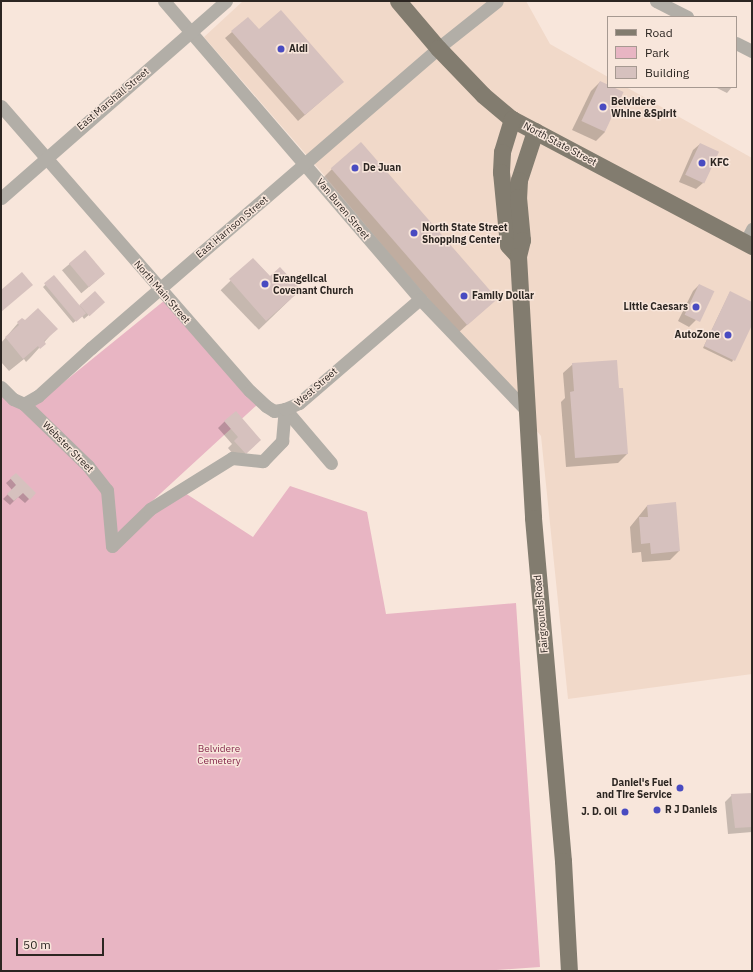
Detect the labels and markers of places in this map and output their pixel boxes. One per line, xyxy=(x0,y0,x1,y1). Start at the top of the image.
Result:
place label: Aldi xyxy=(289,43,308,55)
marker: Aldi xyxy=(276,44,286,54)
place label: Belvidere Whine &Spirit xyxy=(611,95,677,118)
marker: Belvidere Whine &Spirit xyxy=(598,102,608,112)
place label: KFC xyxy=(710,157,729,169)
marker: KFC xyxy=(697,158,707,168)
place label: De Juan xyxy=(363,162,401,174)
marker: De Juan xyxy=(350,163,360,173)
place label: North State Street Shopping Center xyxy=(422,221,508,244)
marker: North State Street Shopping Center xyxy=(409,228,419,238)
place label: Evangelical Covenant Church xyxy=(273,272,353,296)
marker: Evangelical Covenant Church xyxy=(260,279,270,289)
place label: Family Dollar xyxy=(472,290,534,302)
marker: Family Dollar xyxy=(459,291,469,301)
place label: Little Caesars xyxy=(624,301,688,313)
marker: Little Caesars xyxy=(691,302,701,312)
place label: AutoZone xyxy=(675,329,720,341)
marker: AutoZone xyxy=(723,330,733,340)
place label: Daniel's Fuel and Tire Service xyxy=(596,776,672,800)
marker: Daniel's Fuel and Tire Service xyxy=(675,783,685,793)
place label: R J Daniels xyxy=(665,804,717,816)
marker: R J Daniels xyxy=(652,805,662,815)
place label: J. D. Oil xyxy=(581,806,617,818)
marker: J. D. Oil xyxy=(620,807,630,817)

